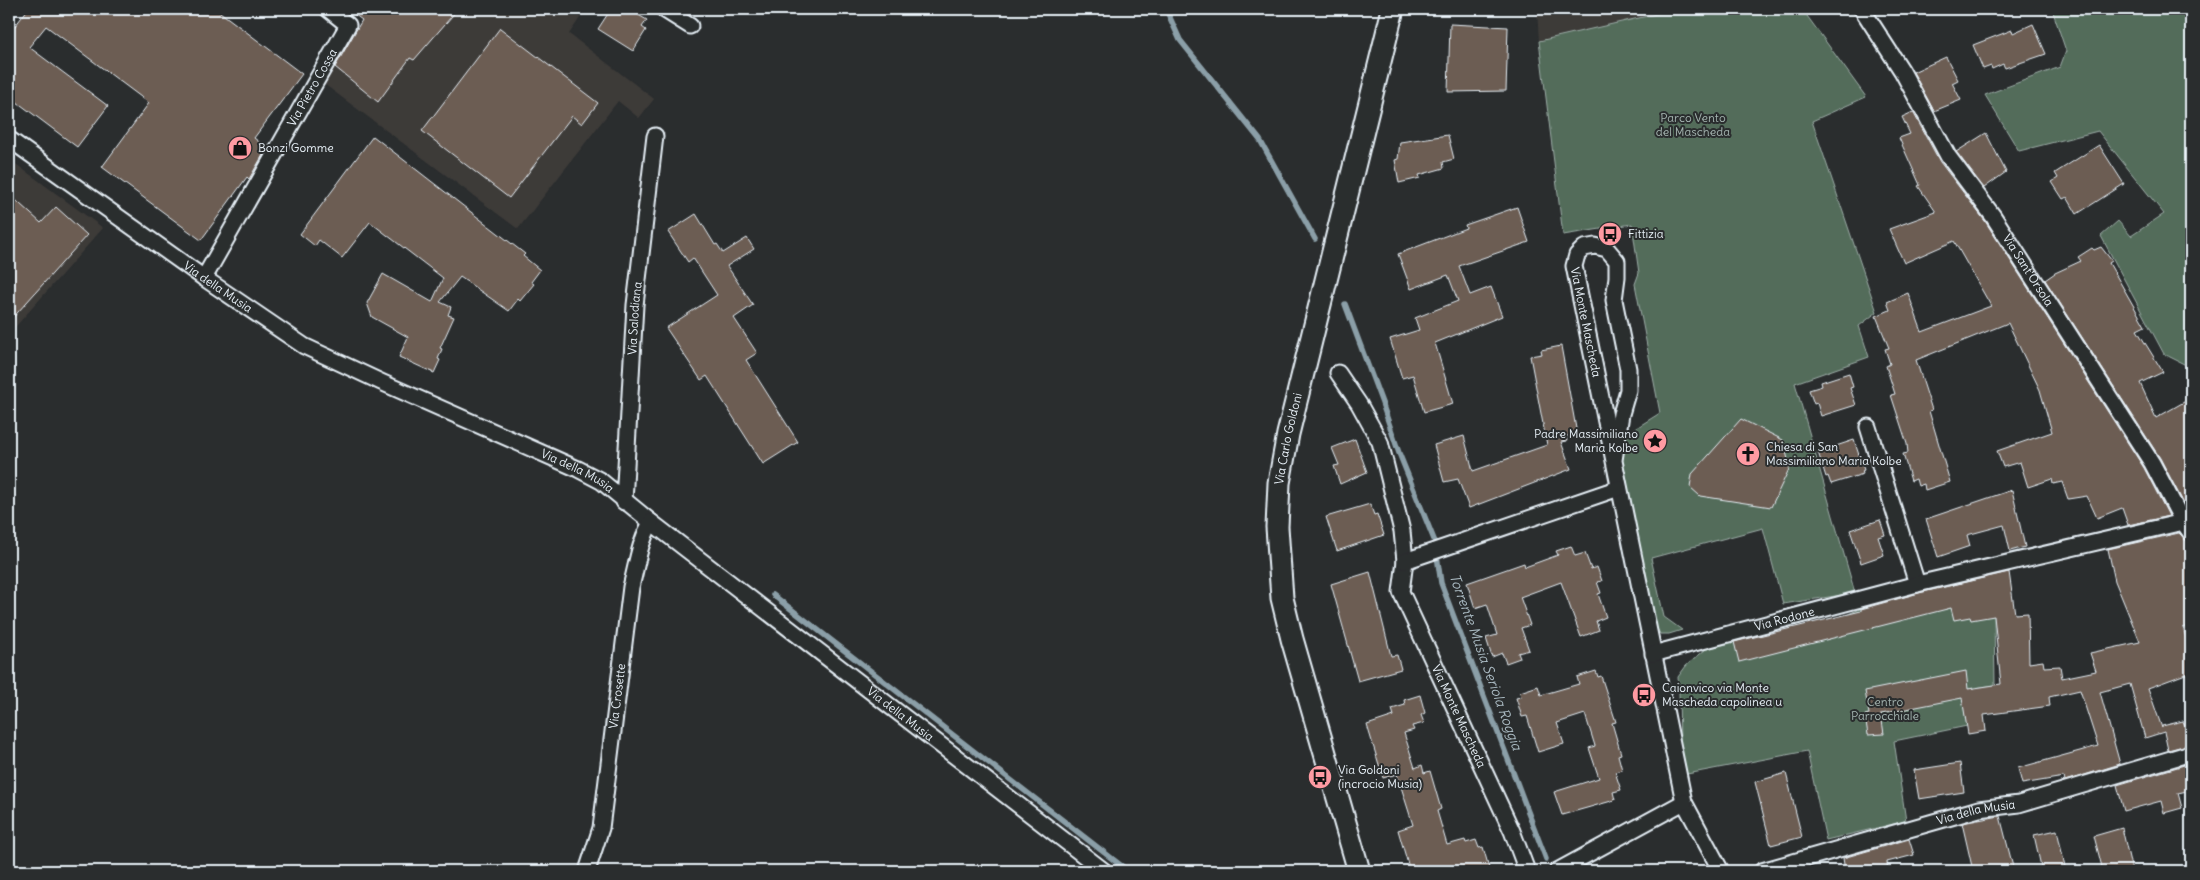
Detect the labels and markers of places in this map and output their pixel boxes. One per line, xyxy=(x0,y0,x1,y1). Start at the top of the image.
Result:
shop icon: Bonzi Gomme xyxy=(227,135,253,161)
place label: Bonzi Gomme xyxy=(258,140,334,155)
bus stop icon: Fittizia xyxy=(1597,221,1623,247)
place label: Fittizia xyxy=(1628,226,1664,241)
place label: Padre Massimiliano Maria Kolbe xyxy=(1534,426,1638,455)
place icon: Padre Massimiliano Maria Kolbe xyxy=(1642,428,1668,454)
place label: Chiesa di San Massimiliano Maria Kolbe xyxy=(1766,439,1902,468)
church icon: Chiesa di San Massimiliano Maria Kolbe xyxy=(1735,441,1761,467)
place label: Caionvico via Monte Mascheda capolinea u xyxy=(1662,680,1782,709)
bus stop icon: Caionvico via Monte Mascheda capolinea u xyxy=(1631,682,1657,708)
place label: Via Goldoni (incrocio Musia) xyxy=(1338,762,1423,791)
bus stop icon: Via Goldoni (incrocio Musia) xyxy=(1307,764,1333,790)

